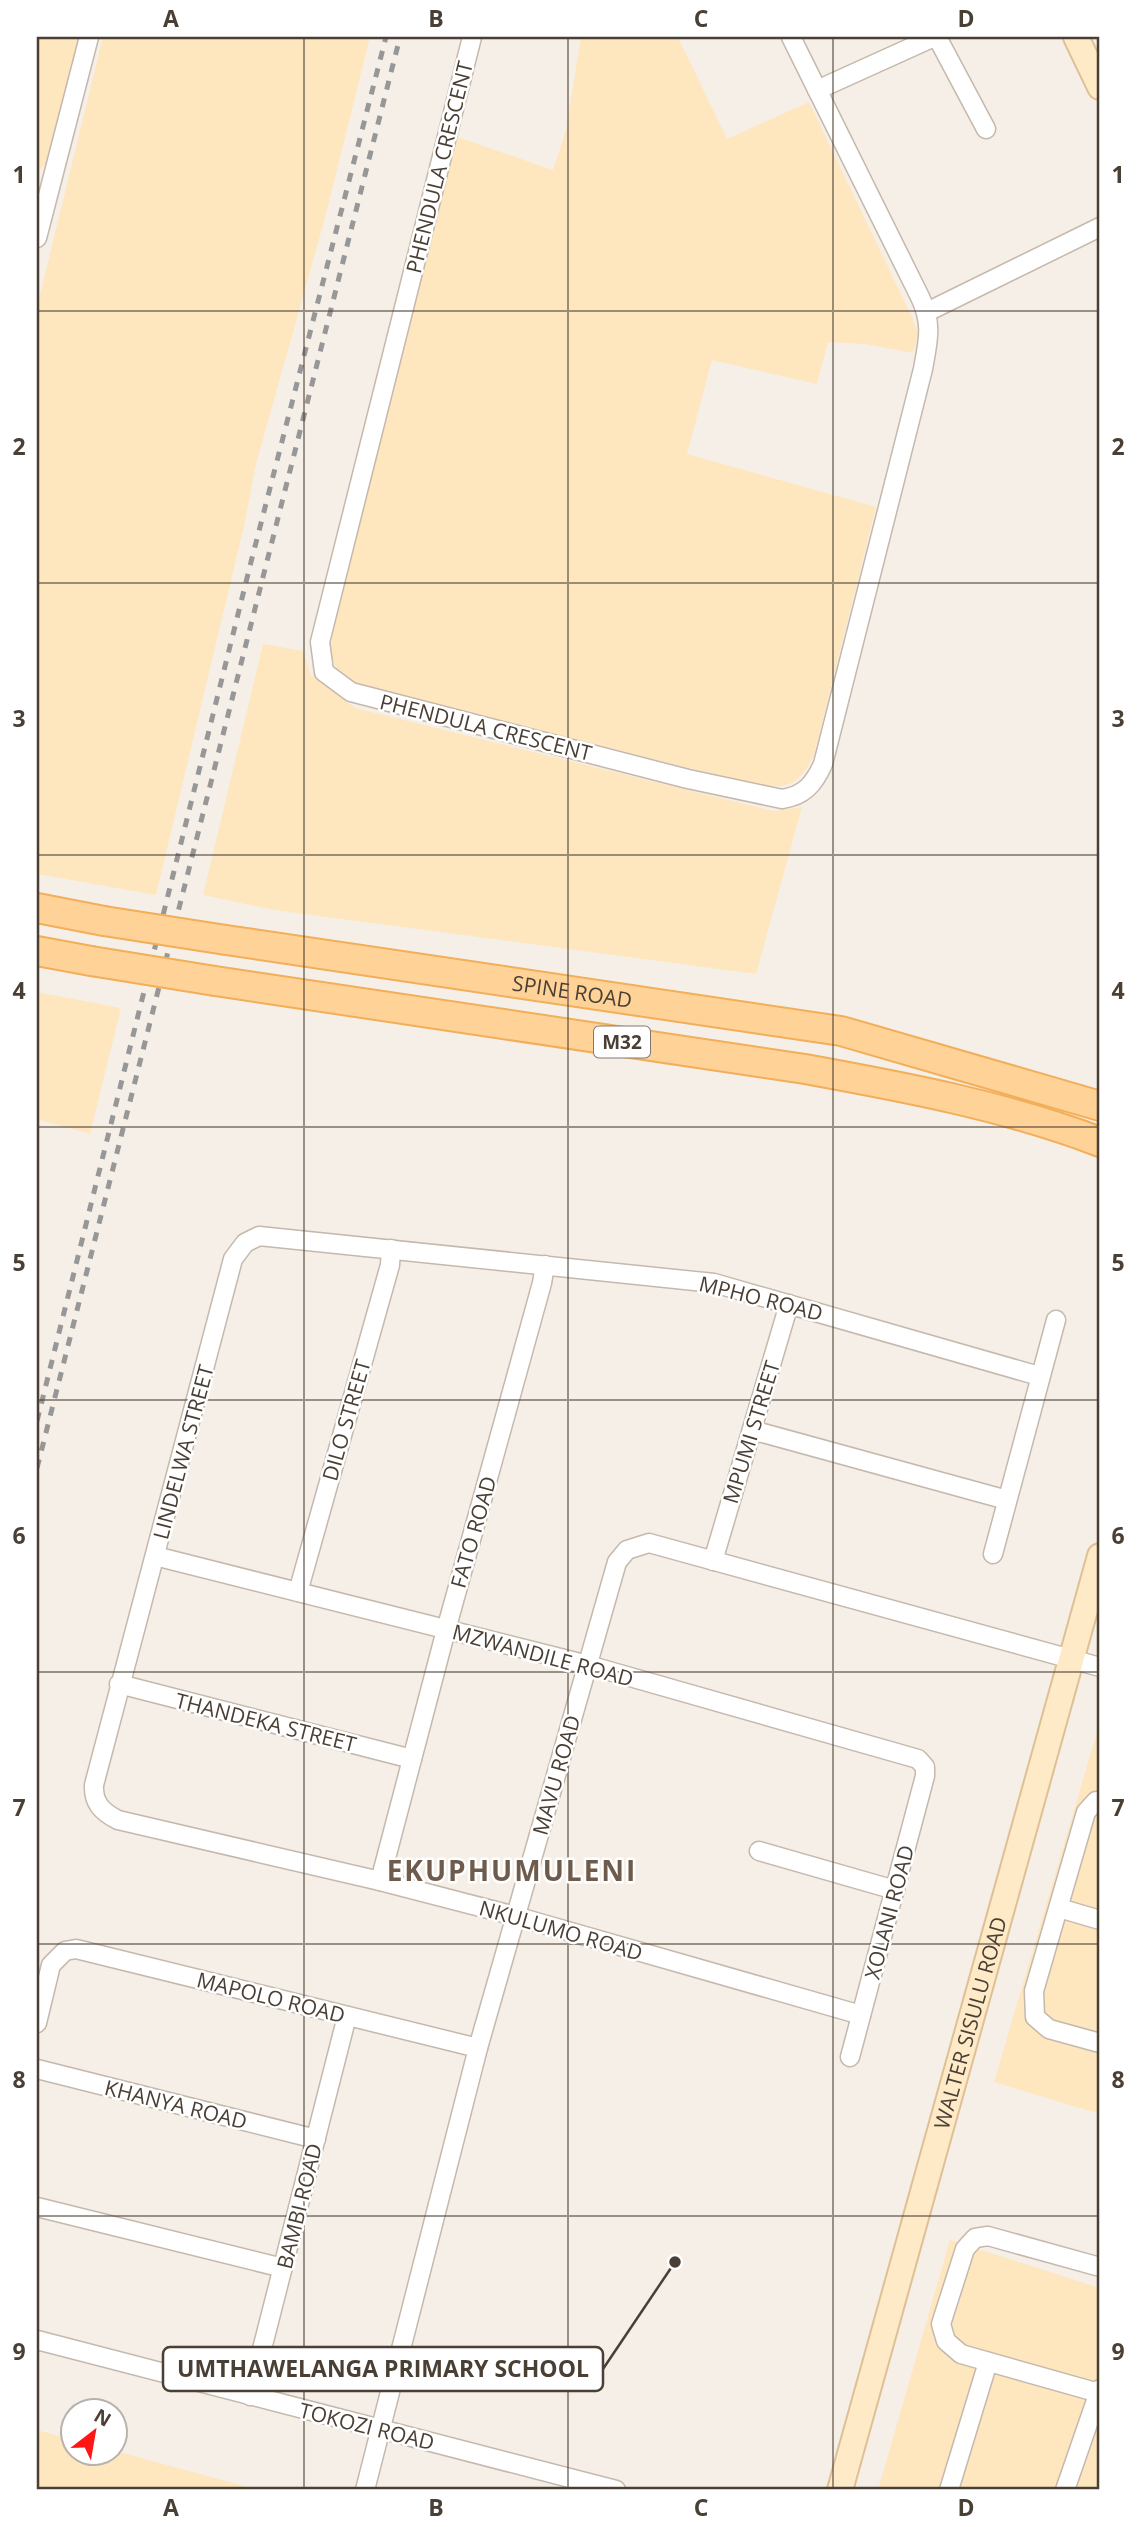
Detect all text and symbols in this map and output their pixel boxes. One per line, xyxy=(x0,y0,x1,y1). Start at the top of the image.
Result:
text: A xyxy=(163,2,179,34)
text: B xyxy=(428,2,444,34)
text: C xyxy=(694,2,708,34)
text: D xyxy=(957,2,975,34)
street label: PHENDULA CRESCENT xyxy=(399,58,479,276)
text: 1 xyxy=(12,158,26,190)
text: 1 xyxy=(1111,158,1125,190)
text: 2 xyxy=(12,430,26,462)
text: 2 xyxy=(1111,430,1125,462)
street label: PHENDULA CRESCENT xyxy=(377,687,595,767)
text: 3 xyxy=(12,702,26,734)
text: 3 xyxy=(1111,702,1125,734)
street label: SPINE ROAD xyxy=(510,969,634,1014)
text: 4 xyxy=(12,974,26,1006)
text: 4 xyxy=(1111,974,1125,1006)
road number: M32 xyxy=(594,1026,650,1058)
text: 5 xyxy=(12,1246,26,1278)
text: 5 xyxy=(1111,1246,1125,1278)
street label: MPHO ROAD xyxy=(696,1269,826,1327)
street label: DILO STREET xyxy=(315,1356,377,1484)
street label: MPUMI STREET xyxy=(716,1357,786,1507)
street label: LINDELWA STREET xyxy=(146,1361,220,1542)
street label: FATO ROAD xyxy=(444,1473,502,1591)
text: 6 xyxy=(12,1519,26,1551)
text: 6 xyxy=(1111,1519,1125,1551)
street label: MZWANDILE ROAD xyxy=(449,1617,637,1693)
street label: THANDEKA STREET xyxy=(173,1686,360,1758)
street label: MAVU ROAD xyxy=(526,1712,586,1838)
text: 7 xyxy=(12,1791,26,1823)
text: 7 xyxy=(1111,1791,1125,1823)
street label: XOLANI ROAD xyxy=(858,1842,920,1982)
district label: EKUPHUMULENI xyxy=(387,1851,637,1889)
street label: NKULUMO ROAD xyxy=(476,1893,646,1967)
street label: WALTER SISULU ROAD xyxy=(927,1913,1013,2132)
street label: MAPOLO ROAD xyxy=(194,1965,348,2029)
text: 8 xyxy=(12,2063,26,2095)
text: 8 xyxy=(1111,2063,1125,2095)
street label: KHANYA ROAD xyxy=(102,2073,250,2135)
street label: BAMBI ROAD xyxy=(270,2140,328,2272)
text: 9 xyxy=(12,2335,26,2367)
text: 9 xyxy=(1111,2335,1125,2367)
callout: UMTHAWELANGA PRIMARY SCHOOL xyxy=(163,2347,603,2391)
text: UMTHAWELANGA PRIMARY SCHOOL xyxy=(177,2352,589,2384)
street label: TOKOZI ROAD xyxy=(297,2396,437,2456)
north arrow xyxy=(60,2398,130,2468)
text: N xyxy=(89,2402,116,2433)
text: A xyxy=(163,2491,179,2523)
text: B xyxy=(428,2491,444,2523)
text: C xyxy=(694,2491,708,2523)
text: D xyxy=(957,2491,975,2523)

